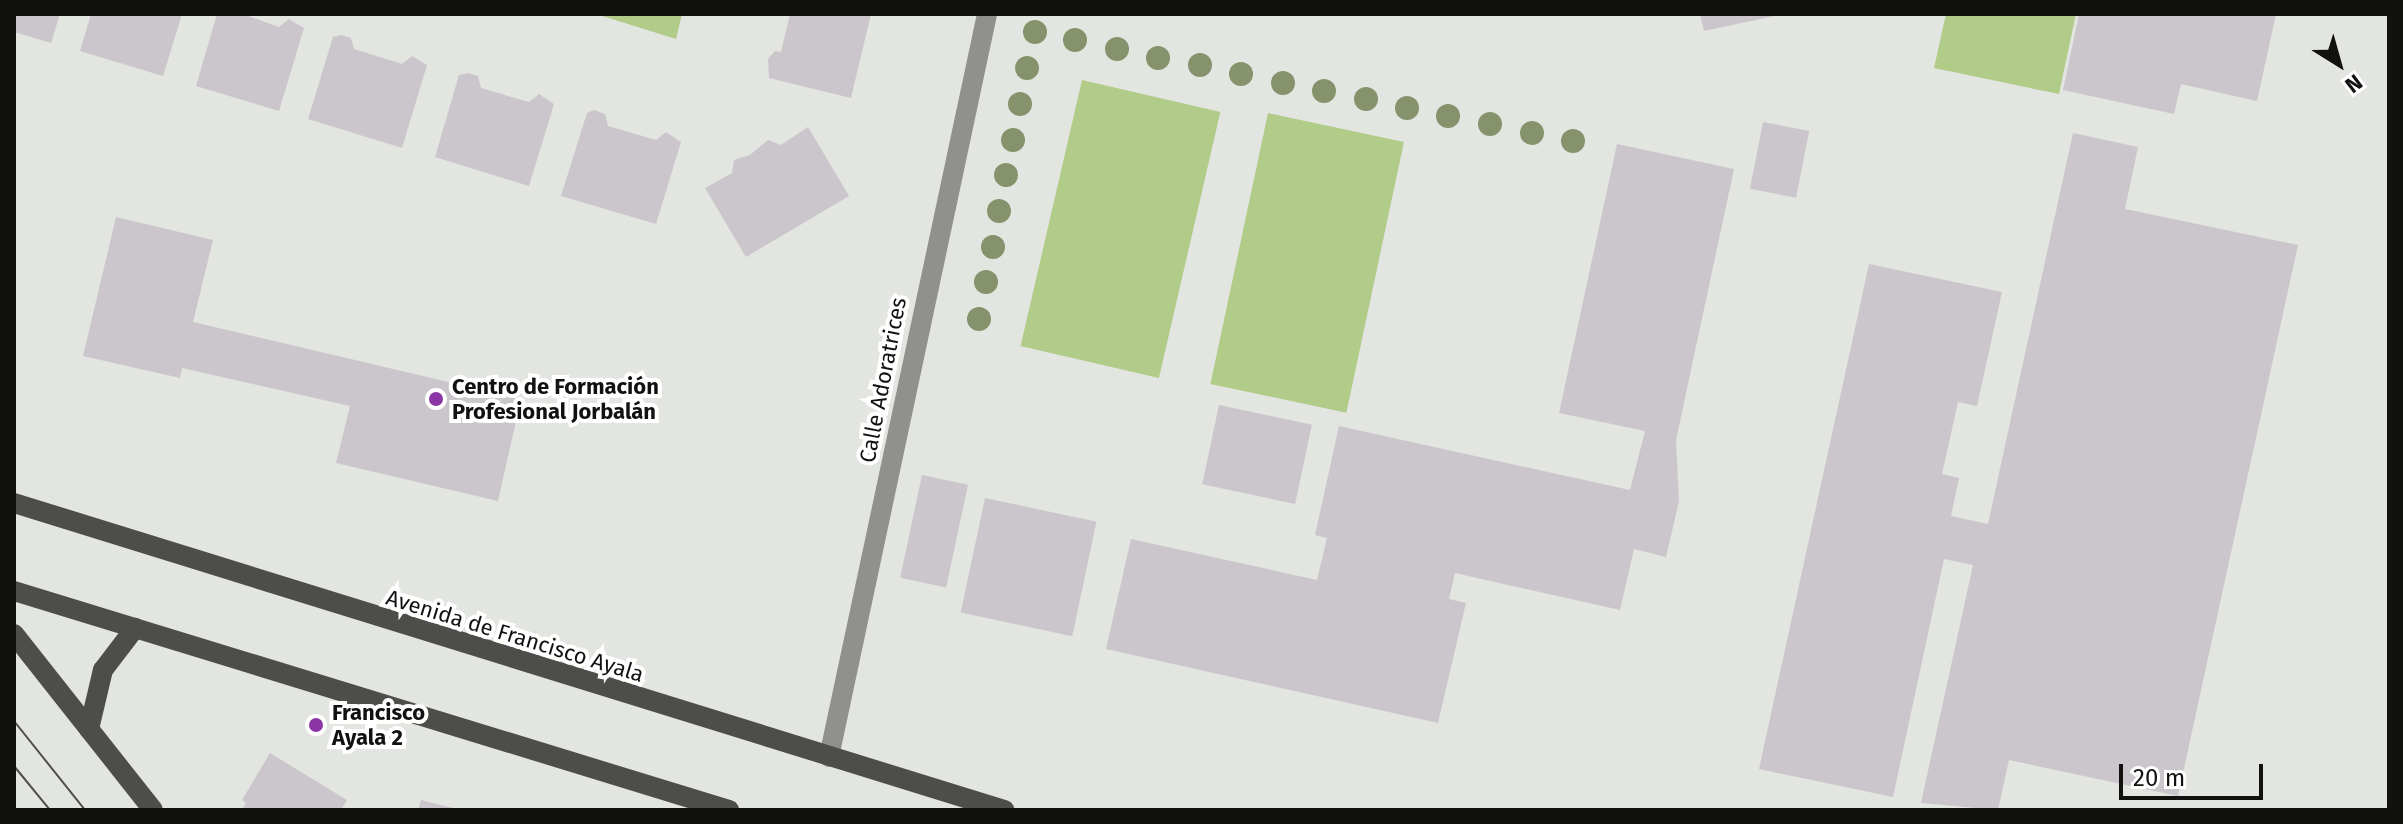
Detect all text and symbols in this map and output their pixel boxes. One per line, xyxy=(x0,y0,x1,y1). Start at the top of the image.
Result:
north arrow xyxy=(2299,24,2379,104)
text: N xyxy=(2340,68,2368,99)
street label: Calle Adoratrices xyxy=(854,295,912,465)
place label: Centro de Formación Profesional Jorbalán xyxy=(452,373,659,424)
marker: Centro de Formación Profesional Jorbalán xyxy=(427,390,445,408)
street label: Avenida de Francisco Ayala xyxy=(383,584,647,688)
place label: Francisco Ayala 2 xyxy=(332,699,425,750)
marker: Francisco Ayala 2 xyxy=(307,716,325,734)
scale bar xyxy=(2123,748,2267,798)
text: 20 m xyxy=(2133,764,2185,792)

